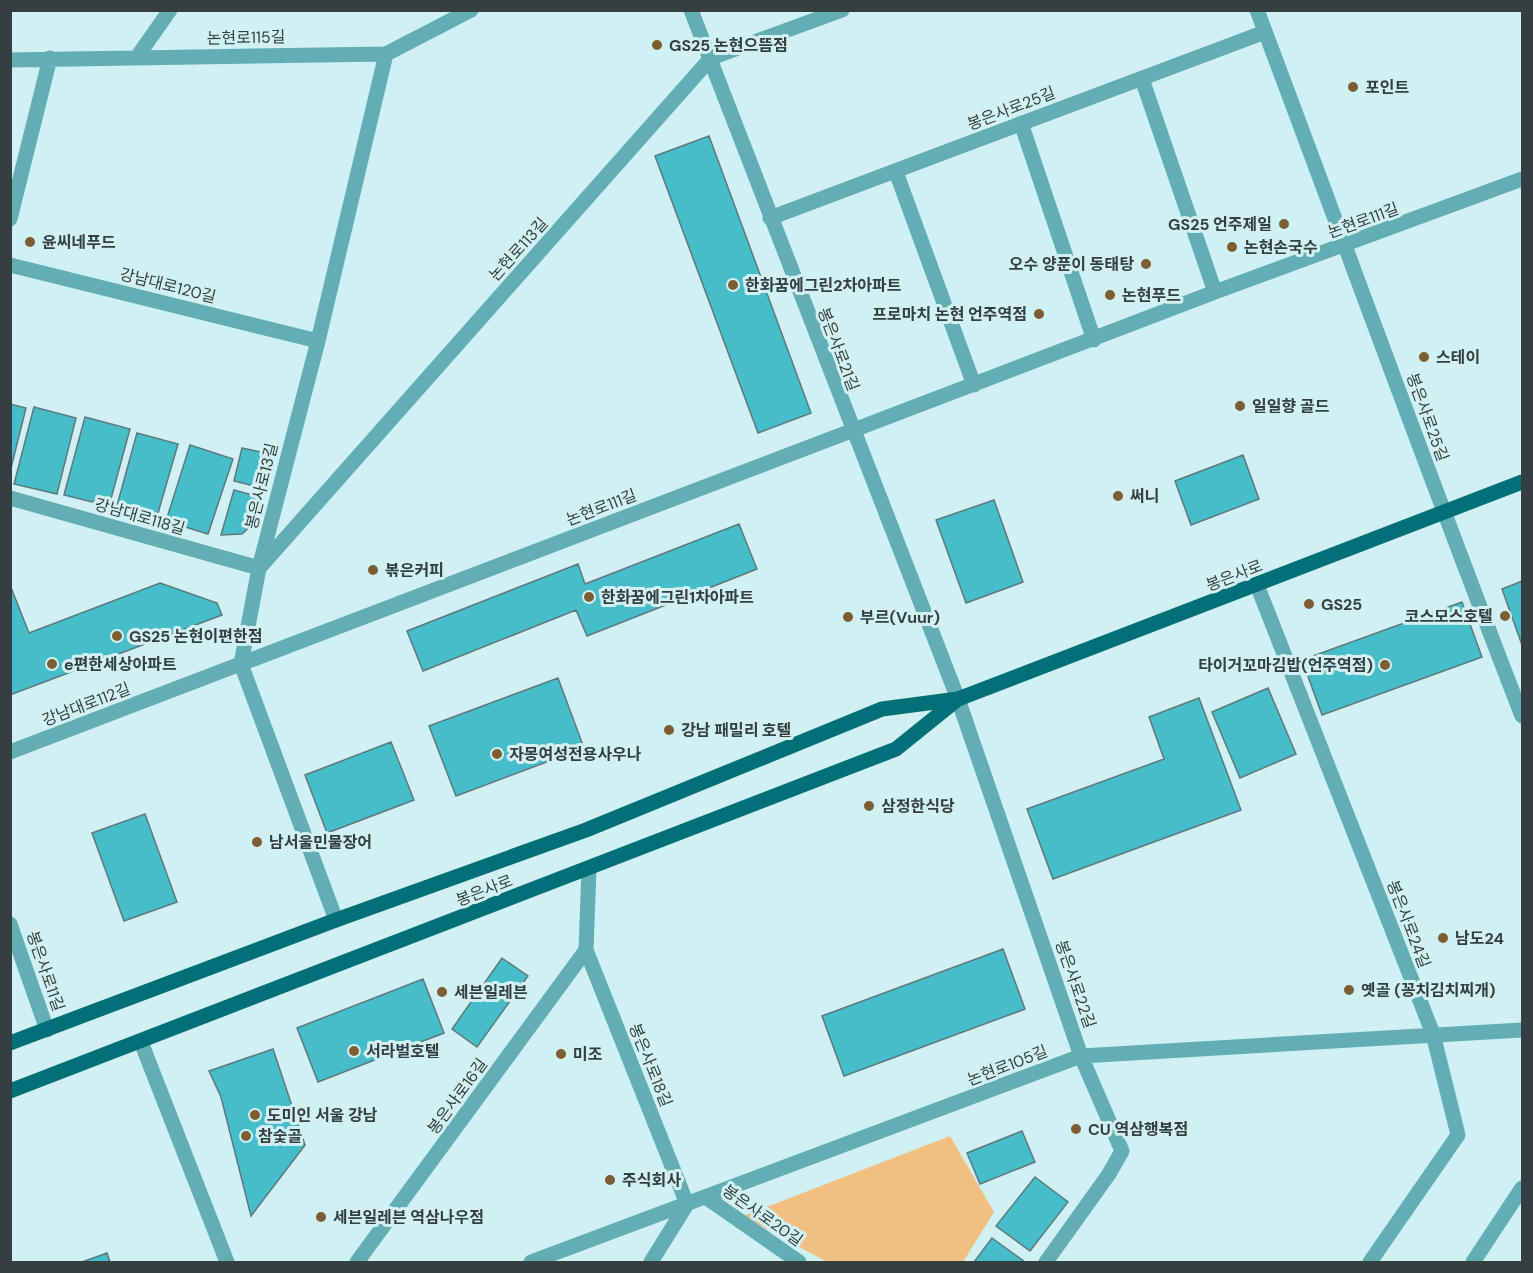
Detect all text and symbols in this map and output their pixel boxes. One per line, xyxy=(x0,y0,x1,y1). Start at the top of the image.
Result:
street label: 논현로115길 xyxy=(207,26,285,49)
place label: GS25 논현으뜸점 xyxy=(669,35,788,56)
marker: GS25 논현으뜸점 xyxy=(650,38,664,52)
place label: 포인트 xyxy=(1365,77,1409,98)
marker: 포인트 xyxy=(1346,80,1360,94)
street label: 봉은사로25길 xyxy=(964,82,1058,135)
street label: 논현로111길 xyxy=(1325,198,1401,243)
street label: 논현로113길 xyxy=(484,213,552,285)
place label: GS25 언주제일 xyxy=(1168,214,1272,235)
marker: GS25 언주제일 xyxy=(1277,217,1291,231)
place label: 윤씨네푸드 xyxy=(42,232,116,253)
marker: 윤씨네푸드 xyxy=(23,235,37,249)
place label: 논현손국수 xyxy=(1244,237,1318,258)
marker: 논현손국수 xyxy=(1225,240,1239,254)
place label: 오수 양푼이 동태탕 xyxy=(1009,254,1134,275)
marker: 오수 양푼이 동태탕 xyxy=(1139,257,1153,271)
street label: 강남대로120길 xyxy=(118,263,218,308)
place label: 한화꿈에그린2차아파트 xyxy=(745,275,902,296)
marker: 한화꿈에그린2차아파트 xyxy=(726,278,740,292)
place label: 논현푸드 xyxy=(1122,285,1181,306)
marker: 논현푸드 xyxy=(1103,288,1117,302)
street label: 봉은사로21길 xyxy=(813,304,864,394)
place label: 프로마치 논현 언주역점 xyxy=(872,304,1027,325)
marker: 프로마치 논현 언주역점 xyxy=(1032,307,1046,321)
place label: 스테이 xyxy=(1436,347,1480,368)
marker: 스테이 xyxy=(1417,350,1431,364)
street label: 봉은사로25길 xyxy=(1402,370,1453,464)
place label: 일일향 골드 xyxy=(1252,396,1330,417)
marker: 일일향 골드 xyxy=(1233,399,1247,413)
street label: 봉은사로13길 xyxy=(241,441,282,531)
street label: 논현로111길 xyxy=(563,484,639,531)
place label: 써니 xyxy=(1130,486,1159,507)
marker: 써니 xyxy=(1111,489,1125,503)
street label: 강남대로118길 xyxy=(92,494,188,539)
street label: 봉은사로 xyxy=(1203,555,1266,596)
place label: 볶은커피 xyxy=(385,560,444,581)
marker: 볶은커피 xyxy=(366,563,380,577)
place label: 한화꿈에그린1차아파트 xyxy=(601,587,754,608)
marker: 한화꿈에그린1차아파트 xyxy=(582,590,596,604)
place label: GS25 xyxy=(1321,594,1362,615)
marker: GS25 xyxy=(1302,597,1316,611)
place label: 코스모스호텔 xyxy=(1405,606,1493,627)
place label: 부르(Vuur) xyxy=(860,607,940,628)
marker: 코스모스호텔 xyxy=(1498,609,1512,623)
marker: 부르(Vuur) xyxy=(841,610,855,624)
place label: GS25 논현이편한점 xyxy=(129,626,262,647)
marker: GS25 논현이편한점 xyxy=(110,629,124,643)
place label: e편한세상아파트 xyxy=(64,654,177,675)
place label: 타이거꼬마김밥(언주역점) xyxy=(1198,655,1373,676)
marker: e편한세상아파트 xyxy=(45,657,59,671)
marker: 타이거꼬마김밥(언주역점) xyxy=(1378,658,1392,672)
street label: 강남대로112길 xyxy=(39,678,133,731)
place label: 강남 패밀리 호텔 xyxy=(681,720,792,741)
marker: 강남 패밀리 호텔 xyxy=(662,723,676,737)
place label: 자몽여성전용사우나 xyxy=(509,744,642,765)
marker: 자몽여성전용사우나 xyxy=(490,747,504,761)
place label: 삼정한식당 xyxy=(881,796,955,817)
marker: 삼정한식당 xyxy=(862,799,876,813)
place label: 남서울민물장어 xyxy=(269,832,372,853)
marker: 남서울민물장어 xyxy=(250,835,264,849)
street label: 봉은사로 xyxy=(453,870,516,911)
street label: 봉은사로24길 xyxy=(1382,877,1435,971)
street label: 봉은사로11길 xyxy=(22,928,69,1014)
place label: 남도24 xyxy=(1455,928,1504,949)
marker: 남도24 xyxy=(1436,931,1450,945)
street label: 봉은사로22길 xyxy=(1051,937,1100,1031)
place label: 옛골 (꽁치김치찌개) xyxy=(1361,980,1495,1001)
place label: 세븐일레븐 xyxy=(454,982,528,1003)
marker: 옛골 (꽁치김치찌개) xyxy=(1342,983,1356,997)
marker: 세븐일레븐 xyxy=(435,985,449,999)
street label: 봉은사로18길 xyxy=(624,1020,677,1110)
place label: 서라벌호텔 xyxy=(366,1041,440,1062)
street label: 논현로105길 xyxy=(964,1041,1050,1090)
marker: 서라벌호텔 xyxy=(347,1044,361,1058)
place label: 미조 xyxy=(573,1044,603,1065)
marker: 미조 xyxy=(554,1047,568,1061)
street label: 봉은사로16길 xyxy=(423,1054,492,1138)
place label: 도미인 서울 강남 xyxy=(267,1105,378,1126)
marker: 도미인 서울 강남 xyxy=(248,1108,262,1122)
place label: CU 역삼행복점 xyxy=(1088,1119,1188,1140)
marker: CU 역삼행복점 xyxy=(1069,1122,1083,1136)
place label: 참숯골 xyxy=(258,1126,302,1147)
marker: 참숯골 xyxy=(239,1129,253,1143)
place label: 주식회사 xyxy=(622,1170,681,1191)
marker: 주식회사 xyxy=(603,1173,617,1187)
street label: 봉은사로20길 xyxy=(718,1180,807,1251)
place label: 세븐일레븐 역삼나우점 xyxy=(333,1207,484,1228)
marker: 세븐일레븐 역삼나우점 xyxy=(314,1210,328,1224)

